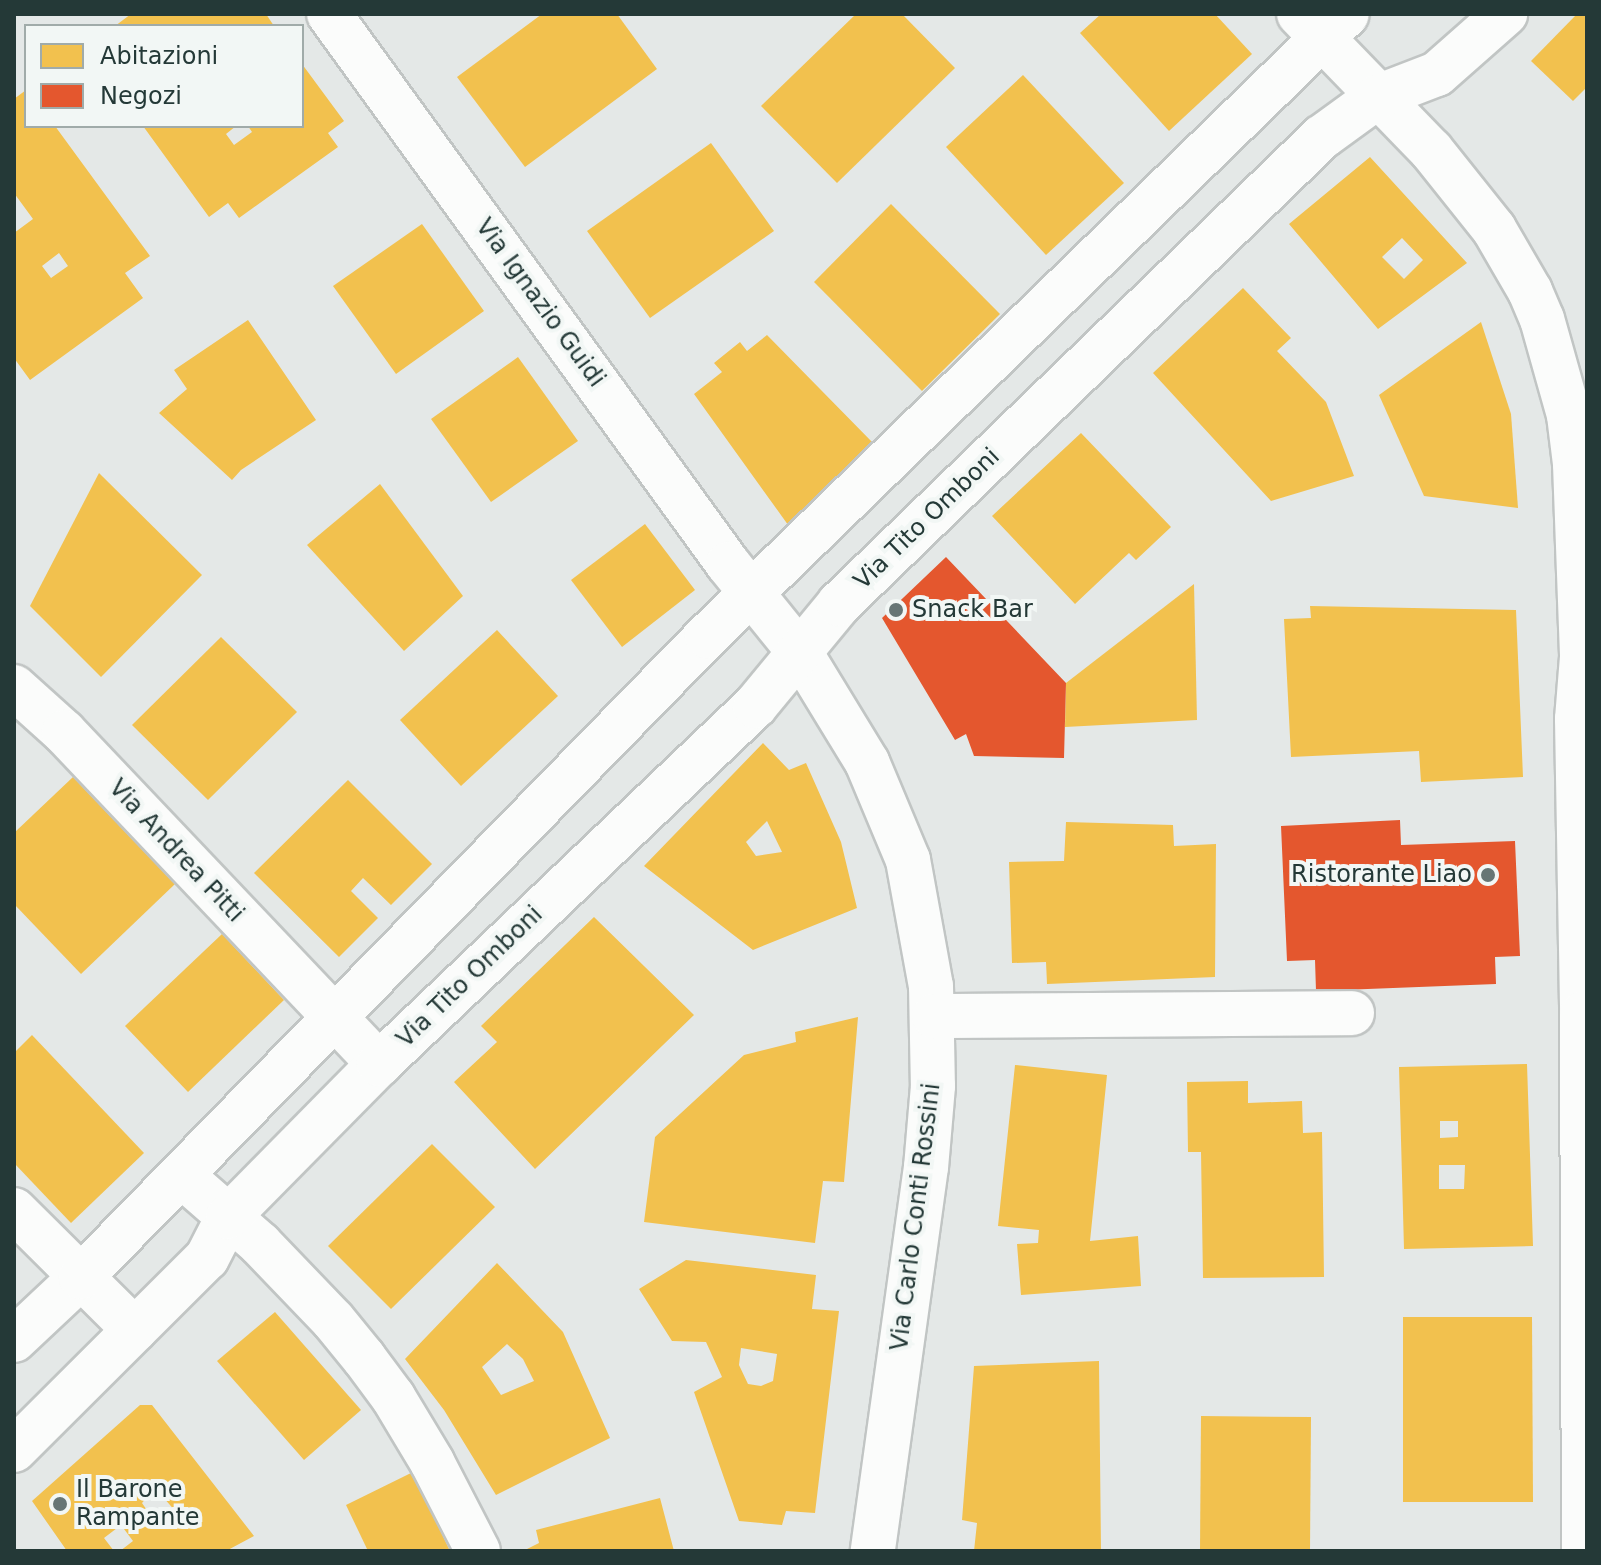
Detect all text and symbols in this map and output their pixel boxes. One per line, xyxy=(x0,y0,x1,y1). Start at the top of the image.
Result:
legend xyxy=(24,24,304,128)
text: Abitazioni xyxy=(100,42,218,70)
text: Negozi xyxy=(100,82,182,110)
street label: Via Ignazio Guidi xyxy=(469,213,611,393)
street label: Via Tito Omboni xyxy=(848,442,1006,596)
place label: Snack Bar xyxy=(912,596,1033,624)
marker: Snack Bar xyxy=(887,601,905,619)
street label: Via Andrea Pitti xyxy=(103,774,249,928)
place label: Ristorante Liao xyxy=(1291,861,1472,889)
marker: Ristorante Liao xyxy=(1479,866,1497,884)
street label: Via Tito Omboni xyxy=(391,900,549,1054)
street label: Via Carlo Conti Rossini xyxy=(885,1082,947,1352)
place label: Il Barone Rampante xyxy=(76,1476,200,1532)
marker: Il Barone Rampante xyxy=(51,1495,69,1513)

